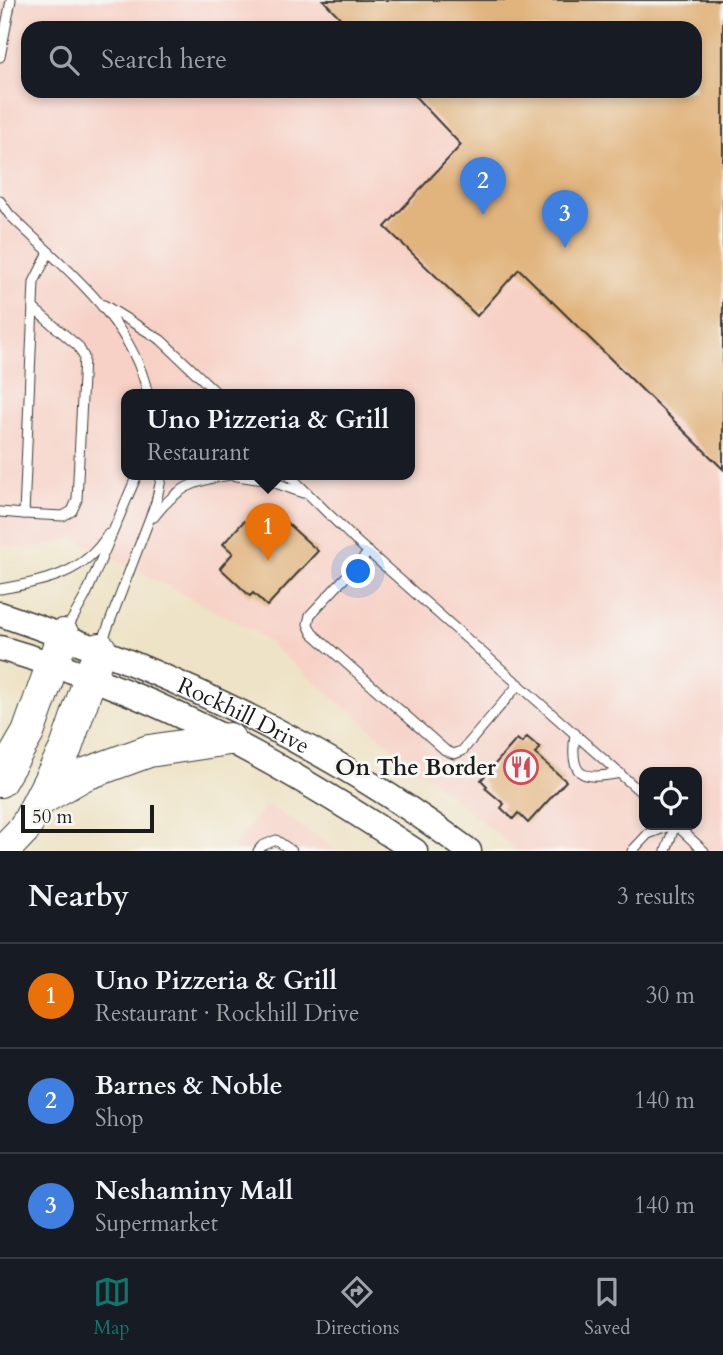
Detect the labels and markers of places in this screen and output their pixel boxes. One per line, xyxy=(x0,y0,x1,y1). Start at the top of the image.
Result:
pin: 2 xyxy=(460,157,506,215)
pin: 3 xyxy=(542,190,588,248)
pin: 1 xyxy=(245,503,291,561)
restaurant icon: On The Border xyxy=(502,748,540,786)
place label: On The Border xyxy=(335,752,497,783)

